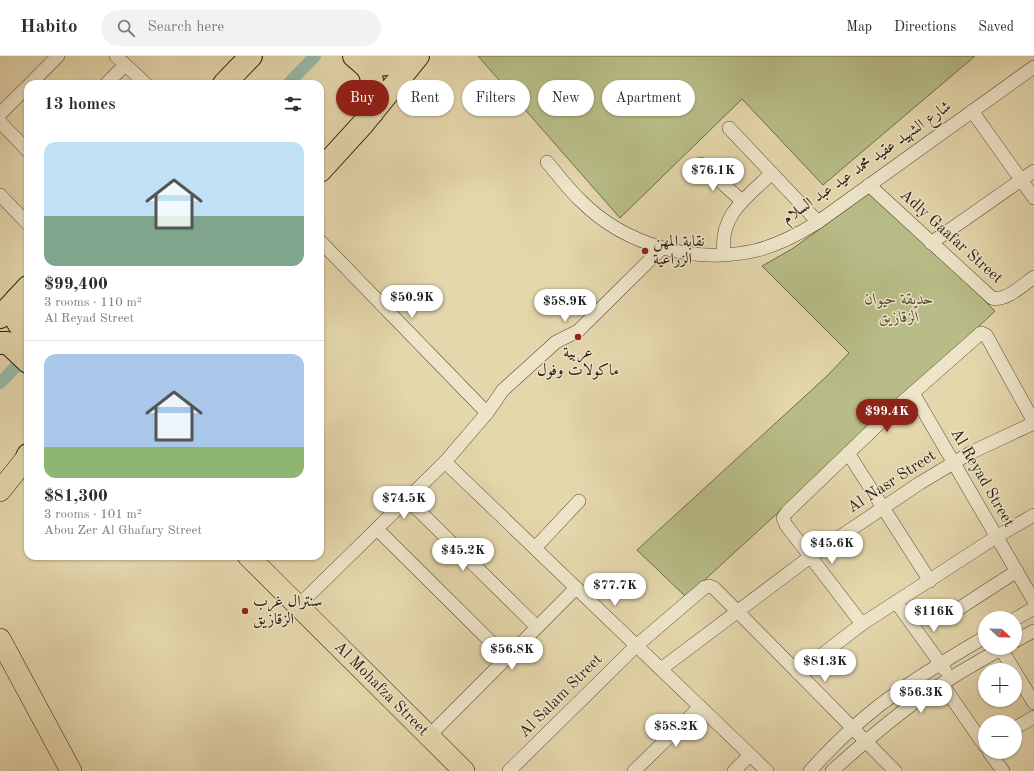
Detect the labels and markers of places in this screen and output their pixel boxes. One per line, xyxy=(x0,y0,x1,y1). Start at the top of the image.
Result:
pin: $76.1K xyxy=(680,158,746,192)
place label: نقابة المهن الزراعية xyxy=(653,234,705,268)
marker: نقابة المهن الزراعية xyxy=(640,246,650,256)
pin: $50.9K xyxy=(379,285,445,319)
pin: $58.9K xyxy=(532,289,598,323)
marker: عربية ماكولات وفول xyxy=(573,332,583,342)
place label: عربية ماكولات وفول xyxy=(537,345,619,380)
pin: $99.4K xyxy=(854,399,920,433)
pin: $74.5K xyxy=(371,486,437,520)
pin: $45.6K xyxy=(799,531,865,565)
pin: $45.2K xyxy=(430,538,496,572)
pin: $77.7K xyxy=(582,573,648,607)
place label: سنترال غرب الزقازيق xyxy=(253,594,322,629)
pin: $116K xyxy=(906,599,962,633)
marker: سنترال غرب الزقازيق xyxy=(240,606,250,616)
pin: $56.8K xyxy=(479,637,545,671)
pin: $81.3K xyxy=(792,649,858,683)
pin: $56.3K xyxy=(888,680,954,714)
pin: $58.2K xyxy=(643,714,709,748)

